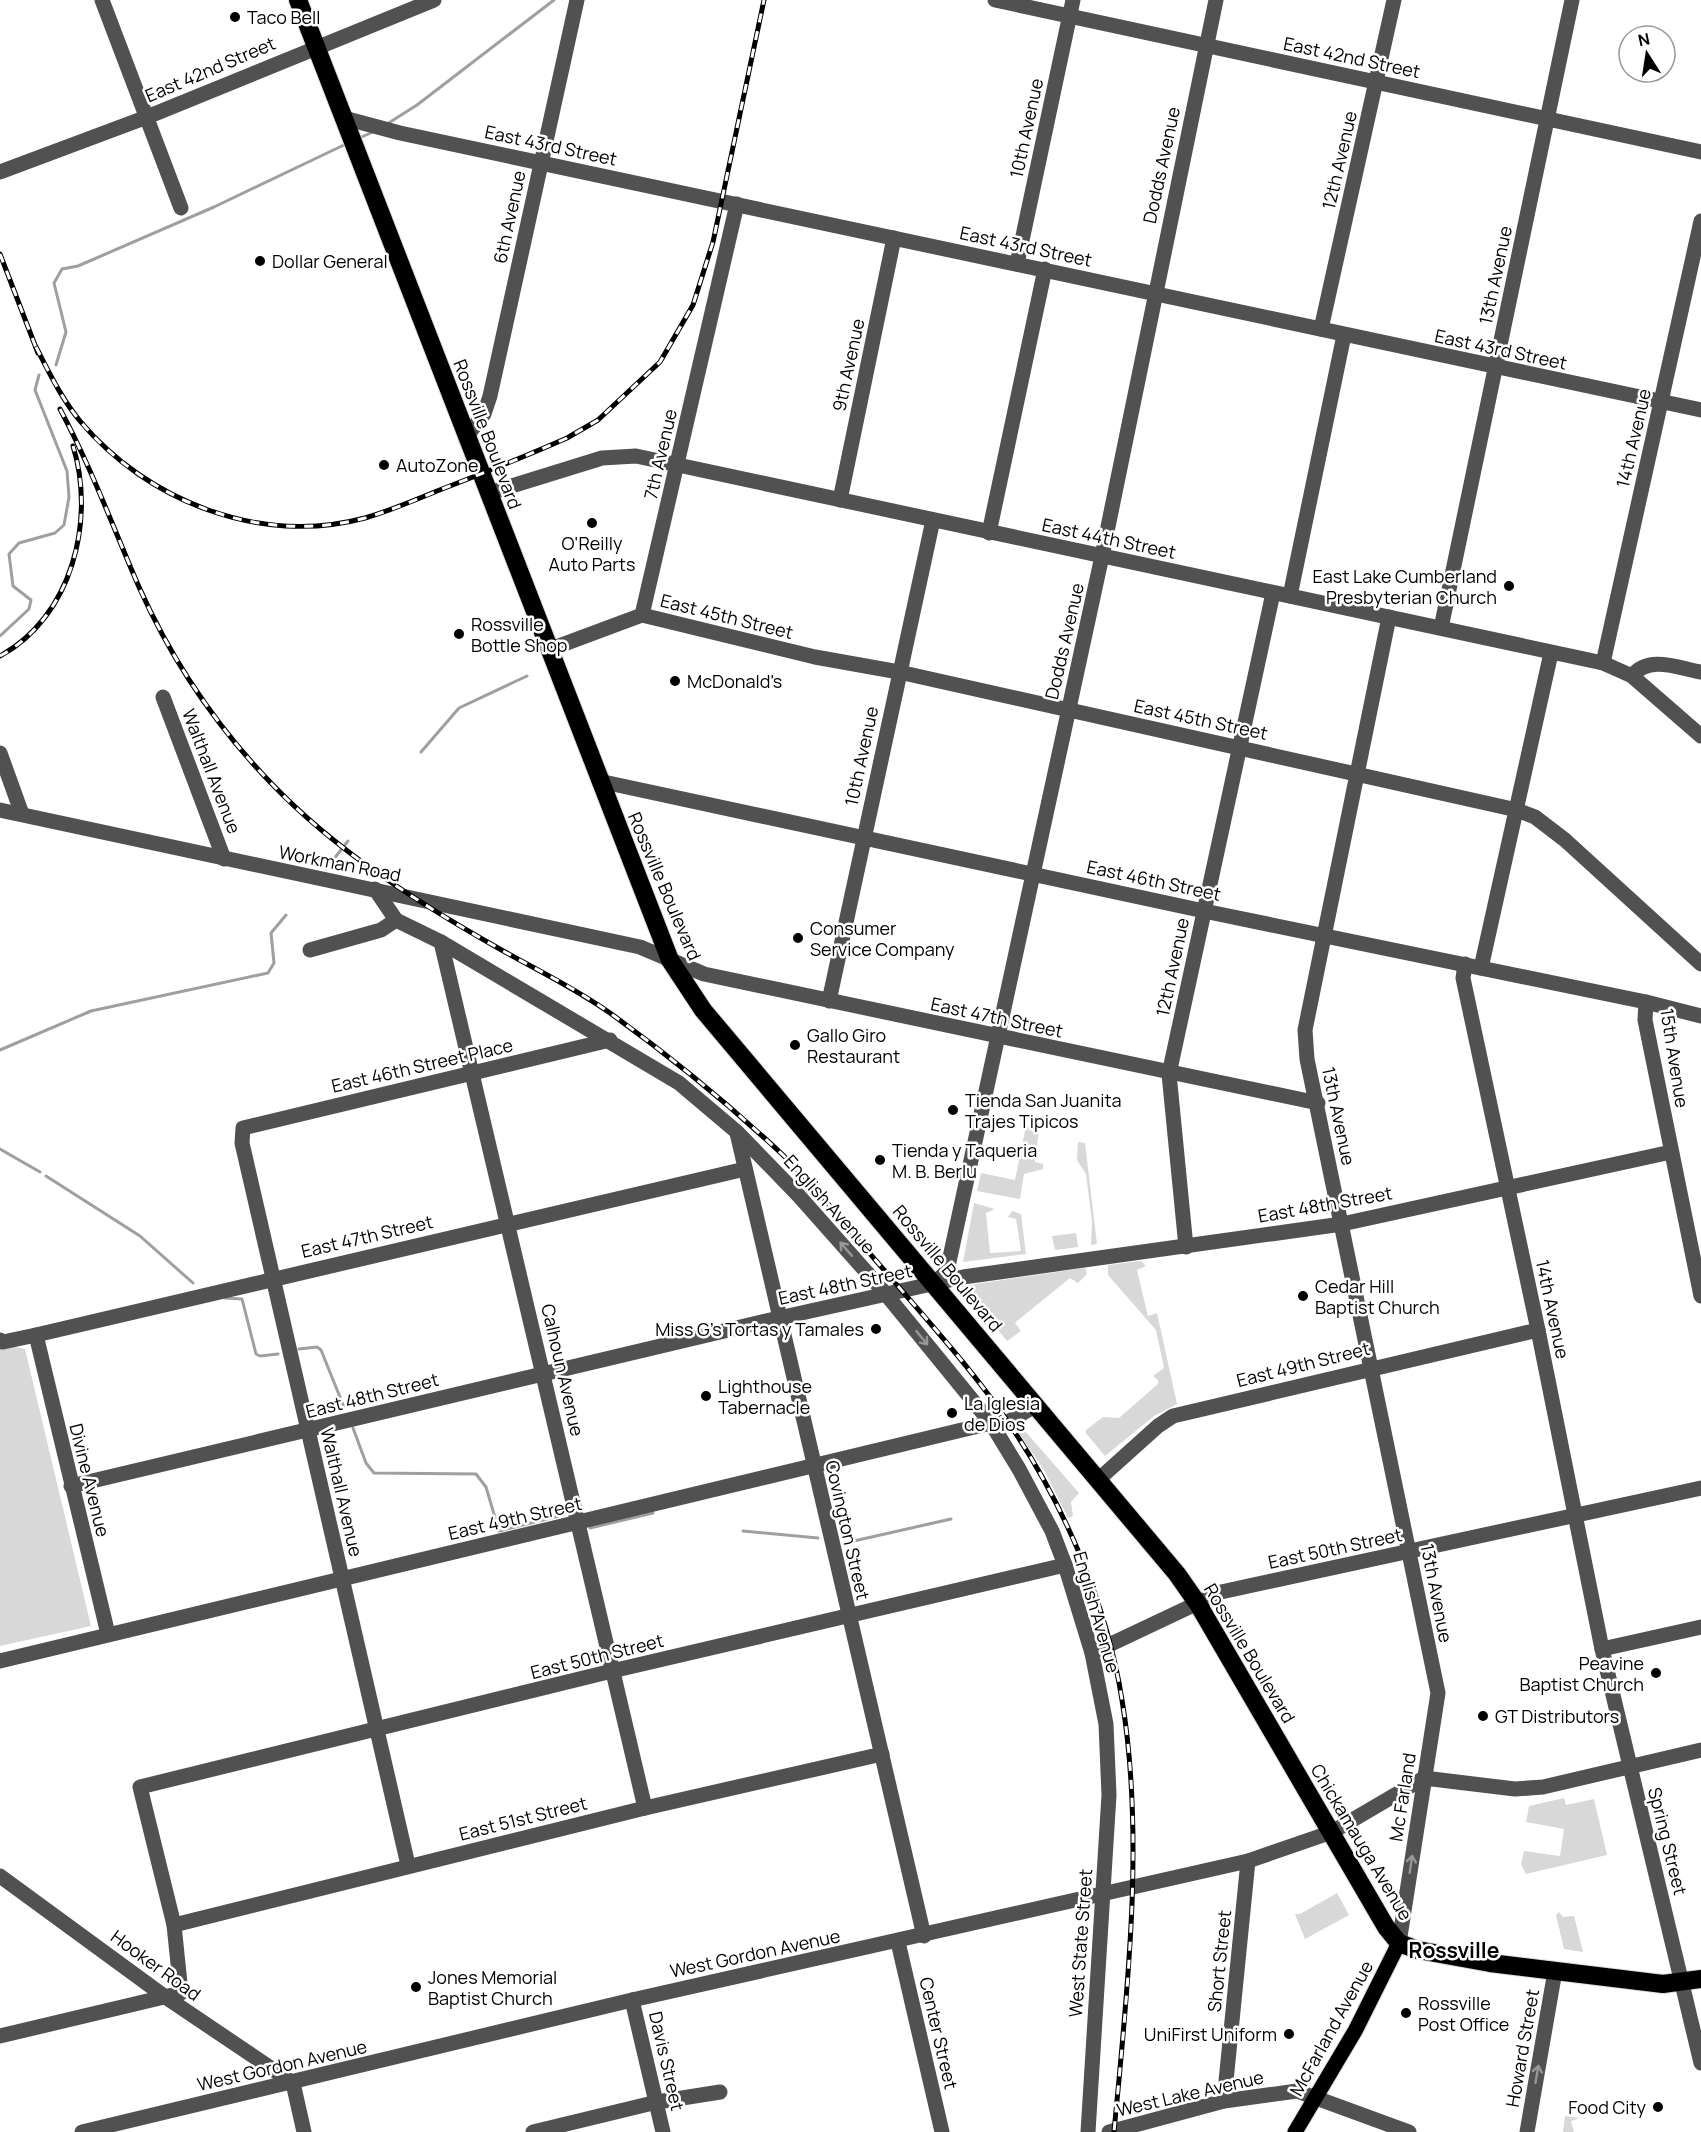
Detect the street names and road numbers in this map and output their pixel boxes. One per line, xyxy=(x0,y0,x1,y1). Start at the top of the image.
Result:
street label: East 42nd Street xyxy=(141,31,279,107)
street label: East 42nd Street xyxy=(1281,31,1423,83)
street label: 10th Avenue xyxy=(1004,76,1048,180)
street label: Dodds Avenue xyxy=(1137,104,1185,226)
street label: 12th Avenue xyxy=(1316,108,1362,212)
street label: East 43rd Street xyxy=(483,119,619,171)
street label: 6th Avenue xyxy=(487,168,531,266)
street label: East 43rd Street xyxy=(958,220,1094,272)
street label: 13th Avenue xyxy=(1473,224,1517,326)
street label: 9th Avenue xyxy=(826,316,870,414)
street label: East 43rd Street xyxy=(1433,323,1569,375)
street label: Rossville Boulevard xyxy=(448,356,528,512)
street label: 14th Avenue xyxy=(1610,386,1656,490)
street label: 7th Avenue xyxy=(638,406,682,502)
street label: East 44th Street xyxy=(1040,512,1178,564)
street label: Dodds Avenue xyxy=(1039,580,1089,702)
street label: East 45th Street xyxy=(658,588,796,644)
street label: East 45th Street xyxy=(1132,693,1270,745)
street label: 10th Avenue xyxy=(839,704,883,808)
street label: Walthall Avenue xyxy=(177,705,247,837)
street label: Rossville Boulevard xyxy=(623,808,707,964)
street label: Workman Road xyxy=(277,839,403,887)
street label: East 46th Street xyxy=(1085,854,1223,906)
street label: 12th Avenue xyxy=(1150,915,1194,1019)
street label: East 47th Street xyxy=(929,991,1065,1043)
street label: 15th Avenue xyxy=(1655,1006,1695,1110)
street label: East 46th Street Place xyxy=(329,1032,515,1098)
street label: 13th Avenue xyxy=(1317,1065,1361,1167)
street label: English Avenue xyxy=(779,1149,881,1259)
street label: East 48th Street xyxy=(1256,1180,1394,1228)
street label: Rossville Boulevard xyxy=(888,1200,1008,1336)
street label: East 47th Street xyxy=(299,1209,435,1263)
street label: 14th Avenue xyxy=(1531,1257,1575,1361)
street label: East 48th Street xyxy=(776,1258,914,1310)
street label: Calhoun Avenue xyxy=(536,1302,590,1438)
street label: East 49th Street xyxy=(1234,1336,1372,1392)
street label: East 48th Street xyxy=(303,1367,441,1423)
street label: Divine Avenue xyxy=(64,1421,116,1539)
street label: Walthall Avenue xyxy=(315,1425,369,1559)
street label: Covington Street xyxy=(820,1458,876,1602)
street label: East 49th Street xyxy=(446,1491,584,1545)
street label: East 50th Street xyxy=(1266,1522,1404,1574)
street label: 13th Avenue xyxy=(1416,1542,1458,1644)
street label: English Avenue xyxy=(1068,1548,1126,1676)
street label: Rossville Boulevard xyxy=(1199,1579,1301,1727)
street label: East 50th Street xyxy=(528,1628,666,1684)
street label: Mc Farland xyxy=(1383,1751,1421,1843)
street label: Chickamauga Avenue xyxy=(1306,1759,1418,1925)
street label: Spring Street xyxy=(1643,1785,1693,1897)
street label: East 51st Street xyxy=(457,1791,589,1845)
street label: West State Street xyxy=(1063,1868,1097,2018)
street label: Short Street xyxy=(1202,1909,1236,2013)
street label: West Gordon Avenue xyxy=(668,1923,842,1983)
street label: Hooker Road xyxy=(106,1924,206,2006)
street label: McFarland Avenue xyxy=(1284,1956,1378,2100)
street label: Center Street xyxy=(914,1975,964,2091)
street label: Howard Street xyxy=(1500,1987,1544,2109)
street label: Davis Street xyxy=(644,2009,690,2113)
street label: West Gordon Avenue xyxy=(195,2034,369,2096)
street label: West Lake Avenue xyxy=(1114,2064,1266,2122)

